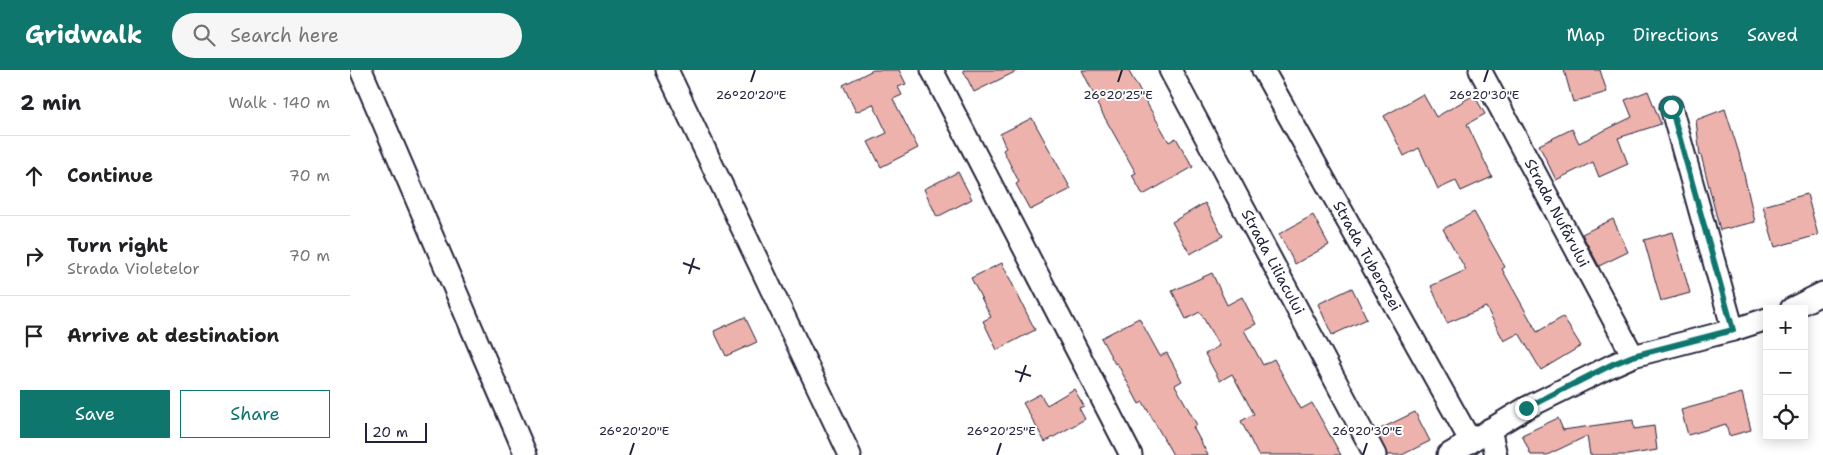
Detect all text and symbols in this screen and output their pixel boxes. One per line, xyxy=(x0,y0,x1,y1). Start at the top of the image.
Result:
search box xyxy=(172,13,522,58)
text: Gridwalk xyxy=(25,19,142,51)
icon: search xyxy=(190,21,218,49)
text: Search here xyxy=(230,23,339,48)
text: Map xyxy=(1567,23,1605,47)
text: Directions xyxy=(1633,23,1719,47)
text: Saved xyxy=(1747,23,1798,47)
text: 26°20'20"E xyxy=(716,87,786,103)
text: 26°20'25"E xyxy=(1083,87,1153,103)
text: 26°20'30"E xyxy=(1449,87,1519,103)
text: 2 min xyxy=(20,89,81,117)
text: Walk · 140 m xyxy=(228,92,330,113)
route start xyxy=(1660,96,1683,119)
street label: Strada Nufărului xyxy=(1520,155,1594,271)
icon: ahead xyxy=(20,162,48,190)
text: Continue xyxy=(67,163,153,188)
text: 70 m xyxy=(289,165,330,186)
street label: Strada Tuberozei xyxy=(1328,197,1406,315)
street label: Strada Liliacului xyxy=(1237,206,1309,318)
text: Turn right xyxy=(67,233,168,258)
icon: right xyxy=(20,242,48,270)
text: 70 m xyxy=(289,245,330,266)
text: Strada Violetelor xyxy=(67,258,200,279)
map controls xyxy=(1763,305,1808,440)
button: + xyxy=(1763,305,1808,350)
icon: arrive xyxy=(20,322,48,350)
text: Arrive at destination xyxy=(67,323,279,348)
button: − xyxy=(1763,350,1808,395)
button: Save xyxy=(20,390,170,438)
button: Share xyxy=(180,390,330,438)
button: locate xyxy=(1763,395,1808,440)
route end xyxy=(1515,397,1538,420)
scale bar xyxy=(365,420,428,443)
text: 20 m xyxy=(372,423,408,441)
text: 26°20'20"E xyxy=(599,423,669,439)
text: 26°20'25"E xyxy=(966,423,1036,439)
text: 26°20'30"E xyxy=(1332,423,1402,439)

